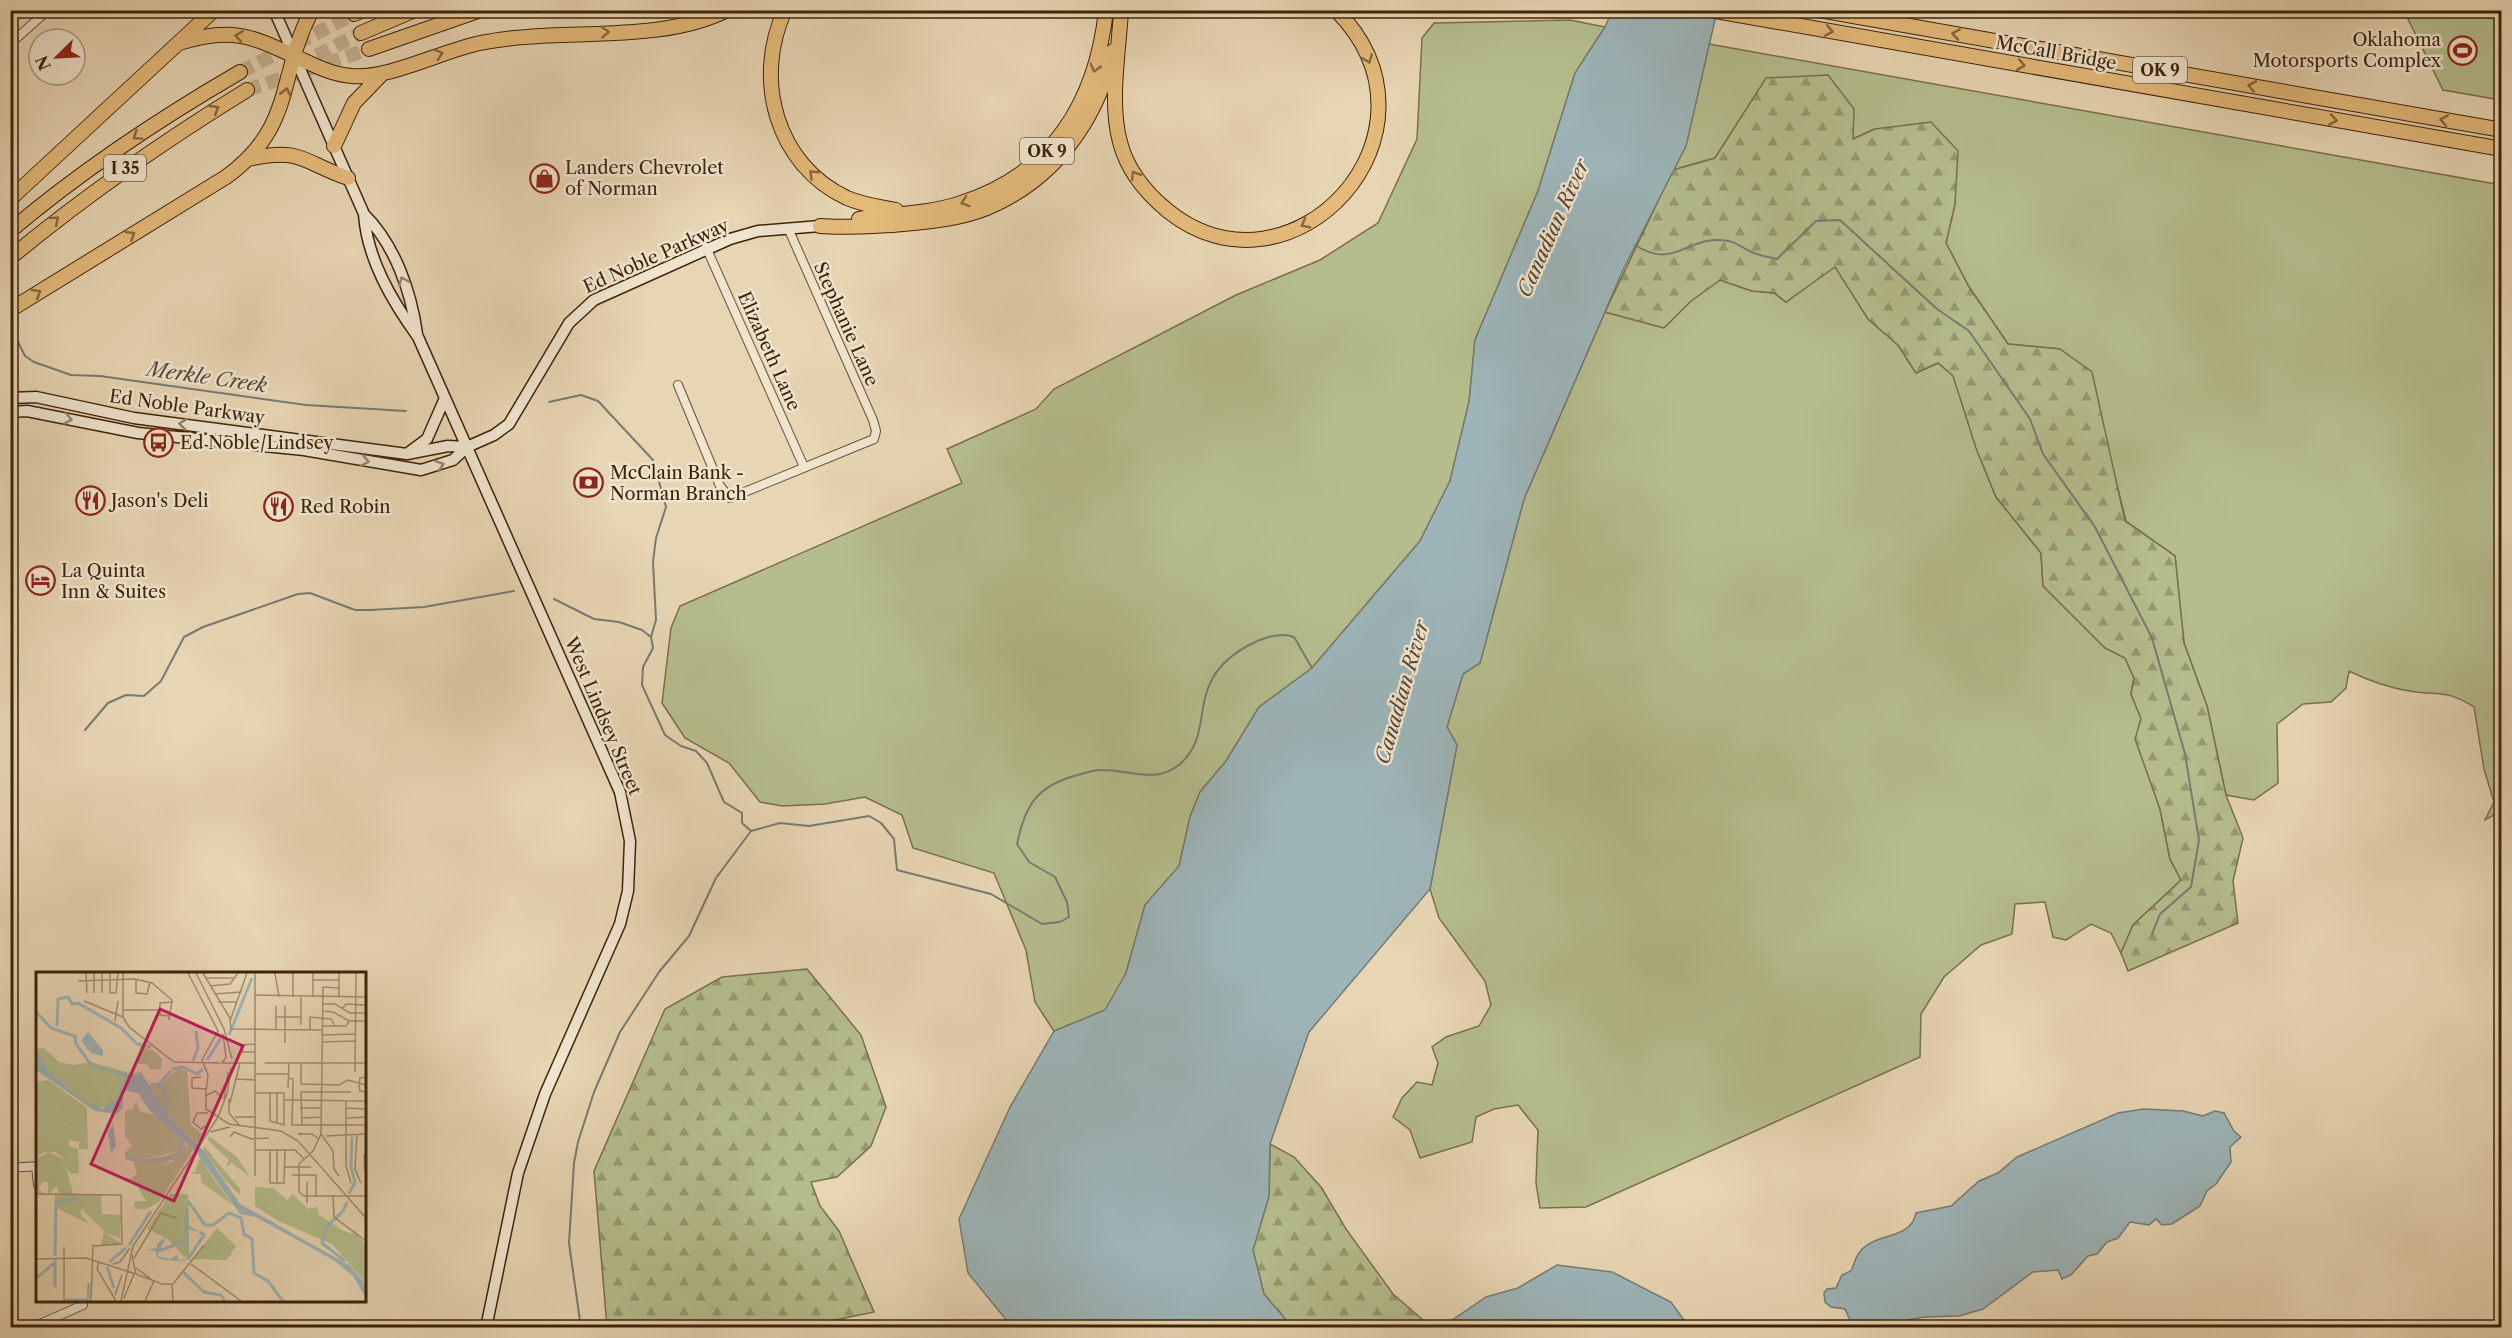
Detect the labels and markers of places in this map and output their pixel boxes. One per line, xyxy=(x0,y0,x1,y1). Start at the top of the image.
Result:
place label: Oklahoma Motorsports Complex xyxy=(2253,29,2442,72)
sports icon: Oklahoma Motorsports Complex xyxy=(2446,34,2478,66)
place label: Landers Chevrolet of Norman xyxy=(565,157,724,200)
shop icon: Landers Chevrolet of Norman xyxy=(528,162,560,194)
bus stop icon: Ed Noble/Lindsey xyxy=(143,427,175,459)
place label: Ed Noble/Lindsey xyxy=(180,432,334,454)
place label: McClain Bank - Norman Branch xyxy=(610,462,747,505)
bank icon: McClain Bank - Norman Branch xyxy=(573,467,605,499)
restaurant icon: Jason's Deli xyxy=(74,485,106,517)
place label: Jason's Deli xyxy=(108,490,209,512)
restaurant icon: Red Robin xyxy=(263,491,295,523)
place label: Red Robin xyxy=(300,496,391,518)
place label: La Quinta Inn & Suites xyxy=(61,560,166,603)
hotel icon: La Quinta Inn & Suites xyxy=(24,565,56,597)

